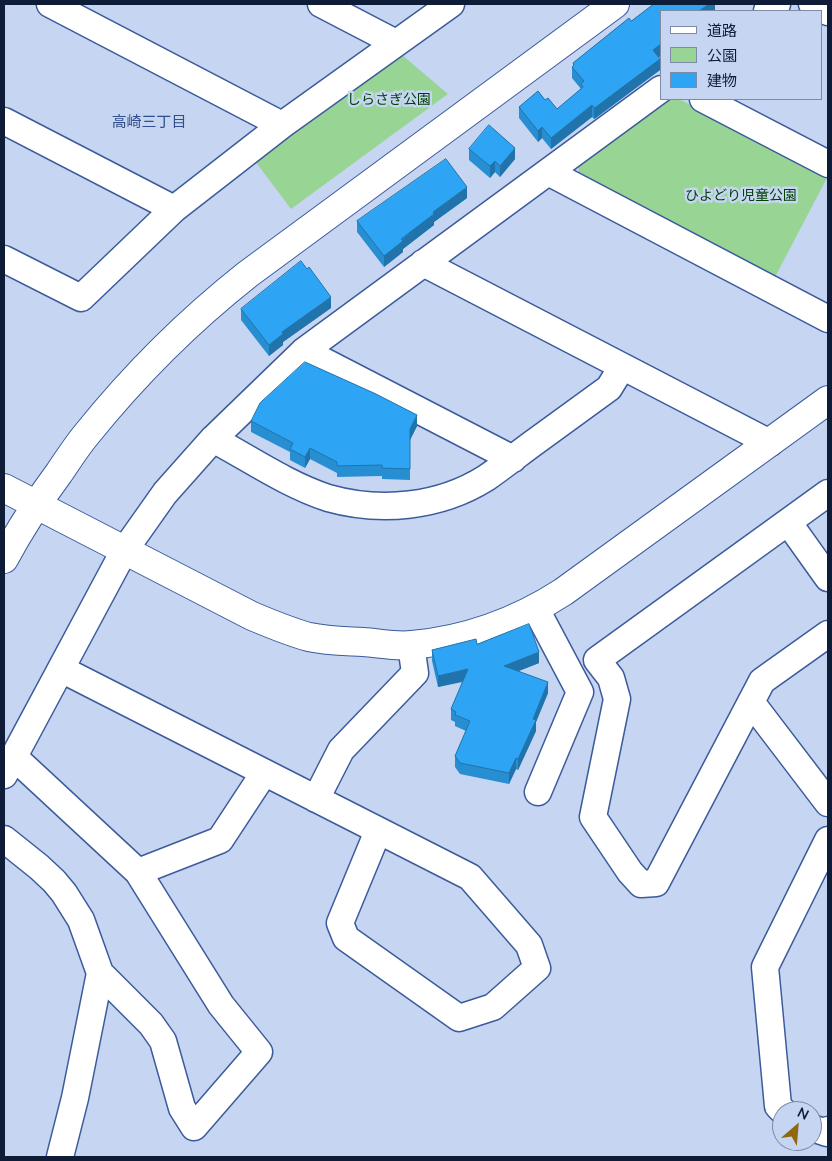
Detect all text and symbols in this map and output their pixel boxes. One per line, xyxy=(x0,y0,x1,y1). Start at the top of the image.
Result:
legend xyxy=(660,10,822,100)
text: 道路 xyxy=(707,21,737,40)
text: 公園 xyxy=(707,46,737,65)
text: 建物 xyxy=(707,71,737,90)
park label: しらさぎ公園 xyxy=(347,92,431,108)
district label: 高崎三丁目 xyxy=(112,113,186,131)
park label: ひよどり児童公園 xyxy=(685,188,797,204)
north arrow xyxy=(772,1101,822,1151)
text: N xyxy=(795,1103,812,1124)

